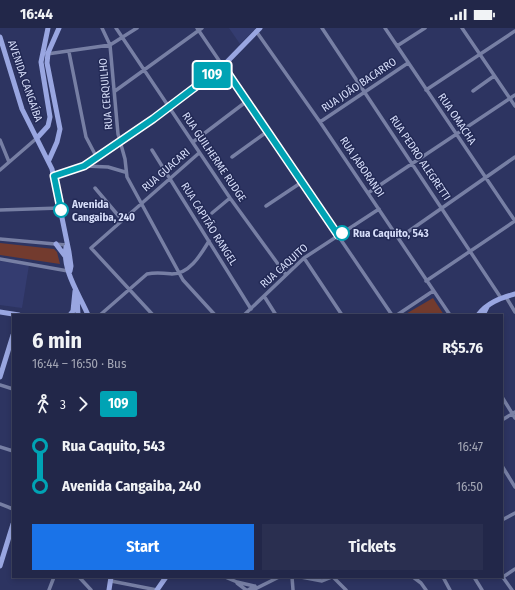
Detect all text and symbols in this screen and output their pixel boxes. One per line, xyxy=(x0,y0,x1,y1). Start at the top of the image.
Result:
text: 16:44 xyxy=(20,5,53,23)
street label: AVENIDA CANGAÍBA xyxy=(5,38,46,124)
street label: RUA JOÃO BACARRO xyxy=(319,55,399,115)
street label: RUA CERQUILHO xyxy=(96,57,116,130)
line badge: 109 xyxy=(189,62,235,88)
text: 109 xyxy=(202,66,222,83)
street label: RUA OMACHA xyxy=(435,91,479,147)
street label: RUA GUILHERME RUDGE xyxy=(179,110,249,204)
street label: RUA PEDRO ALEGRETTI xyxy=(387,113,453,203)
street label: RUA JABORANDI xyxy=(337,134,387,200)
street label: RUA GUACARI xyxy=(139,146,193,194)
street label: RUA CAPITÃO RANGEL xyxy=(178,180,240,268)
place label: Avenida Cangaiba, 240 xyxy=(71,198,135,224)
marker: Avenida Cangaiba, 240 xyxy=(53,202,69,218)
marker: Rua Caquito, 543 xyxy=(334,225,350,241)
place label: Rua Caquito, 543 xyxy=(353,227,429,240)
street label: RUA CAQUITO xyxy=(257,241,311,291)
text: 6 min xyxy=(32,327,82,354)
text: R$5.76 xyxy=(442,339,483,357)
text: 16:44 – 16:50 · Bus xyxy=(32,356,126,371)
icon: walk xyxy=(32,393,54,415)
icon: forward xyxy=(72,393,94,415)
text: 109 xyxy=(108,395,129,412)
text: 3 xyxy=(60,397,66,412)
text: Rua Caquito, 543 xyxy=(62,437,165,455)
text: 16:47 xyxy=(457,439,483,454)
text: Avenida Cangaiba, 240 xyxy=(62,477,201,495)
text: 16:50 xyxy=(456,479,483,494)
button: Start xyxy=(32,524,254,570)
button: Tickets xyxy=(262,524,483,570)

